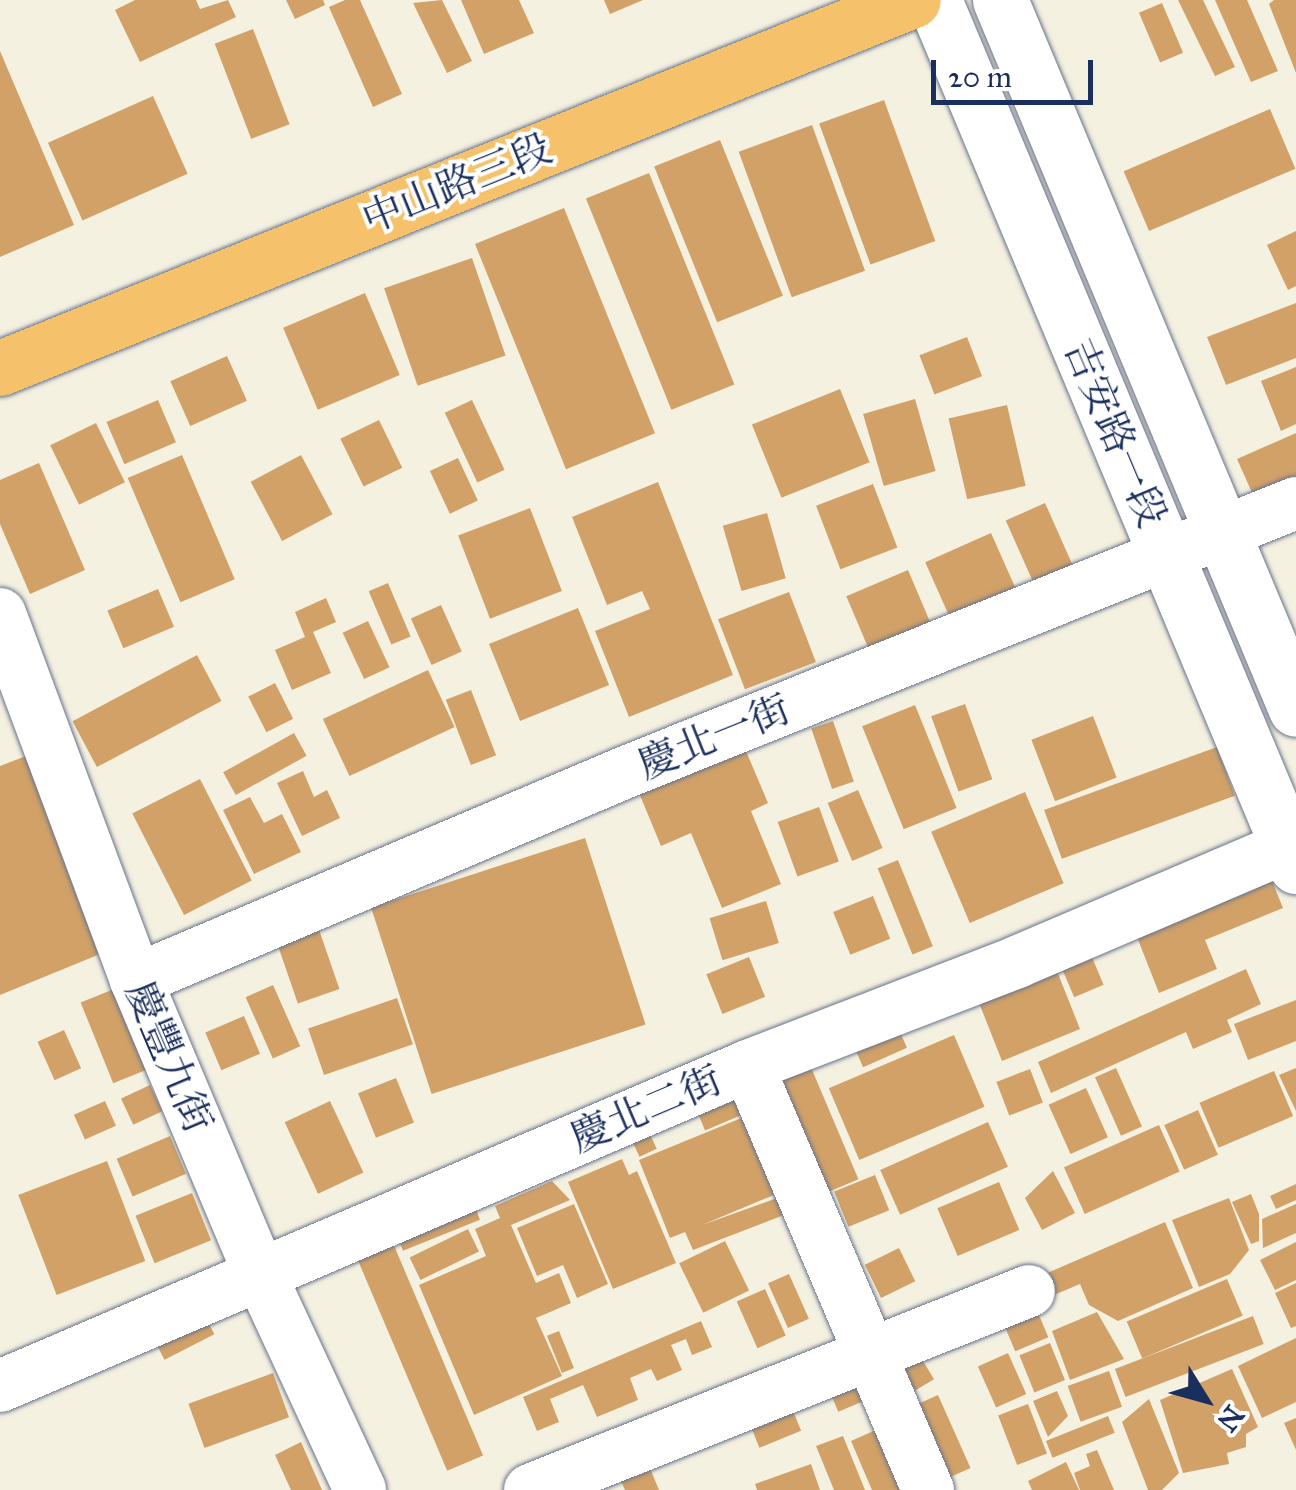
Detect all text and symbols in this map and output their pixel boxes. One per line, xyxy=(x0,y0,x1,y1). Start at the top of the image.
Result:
scale bar xyxy=(936,40,1098,102)
text: 20 m xyxy=(948,59,1012,95)
street label: 中山路三段 xyxy=(355,124,559,244)
street label: 吉安路一段 xyxy=(1054,332,1176,534)
street label: 慶北一街 xyxy=(631,685,797,789)
street label: 慶豐九街 xyxy=(116,974,222,1140)
street label: 慶北二街 xyxy=(563,1056,729,1162)
north arrow xyxy=(1156,1350,1256,1450)
text: N xyxy=(1209,1398,1251,1438)

